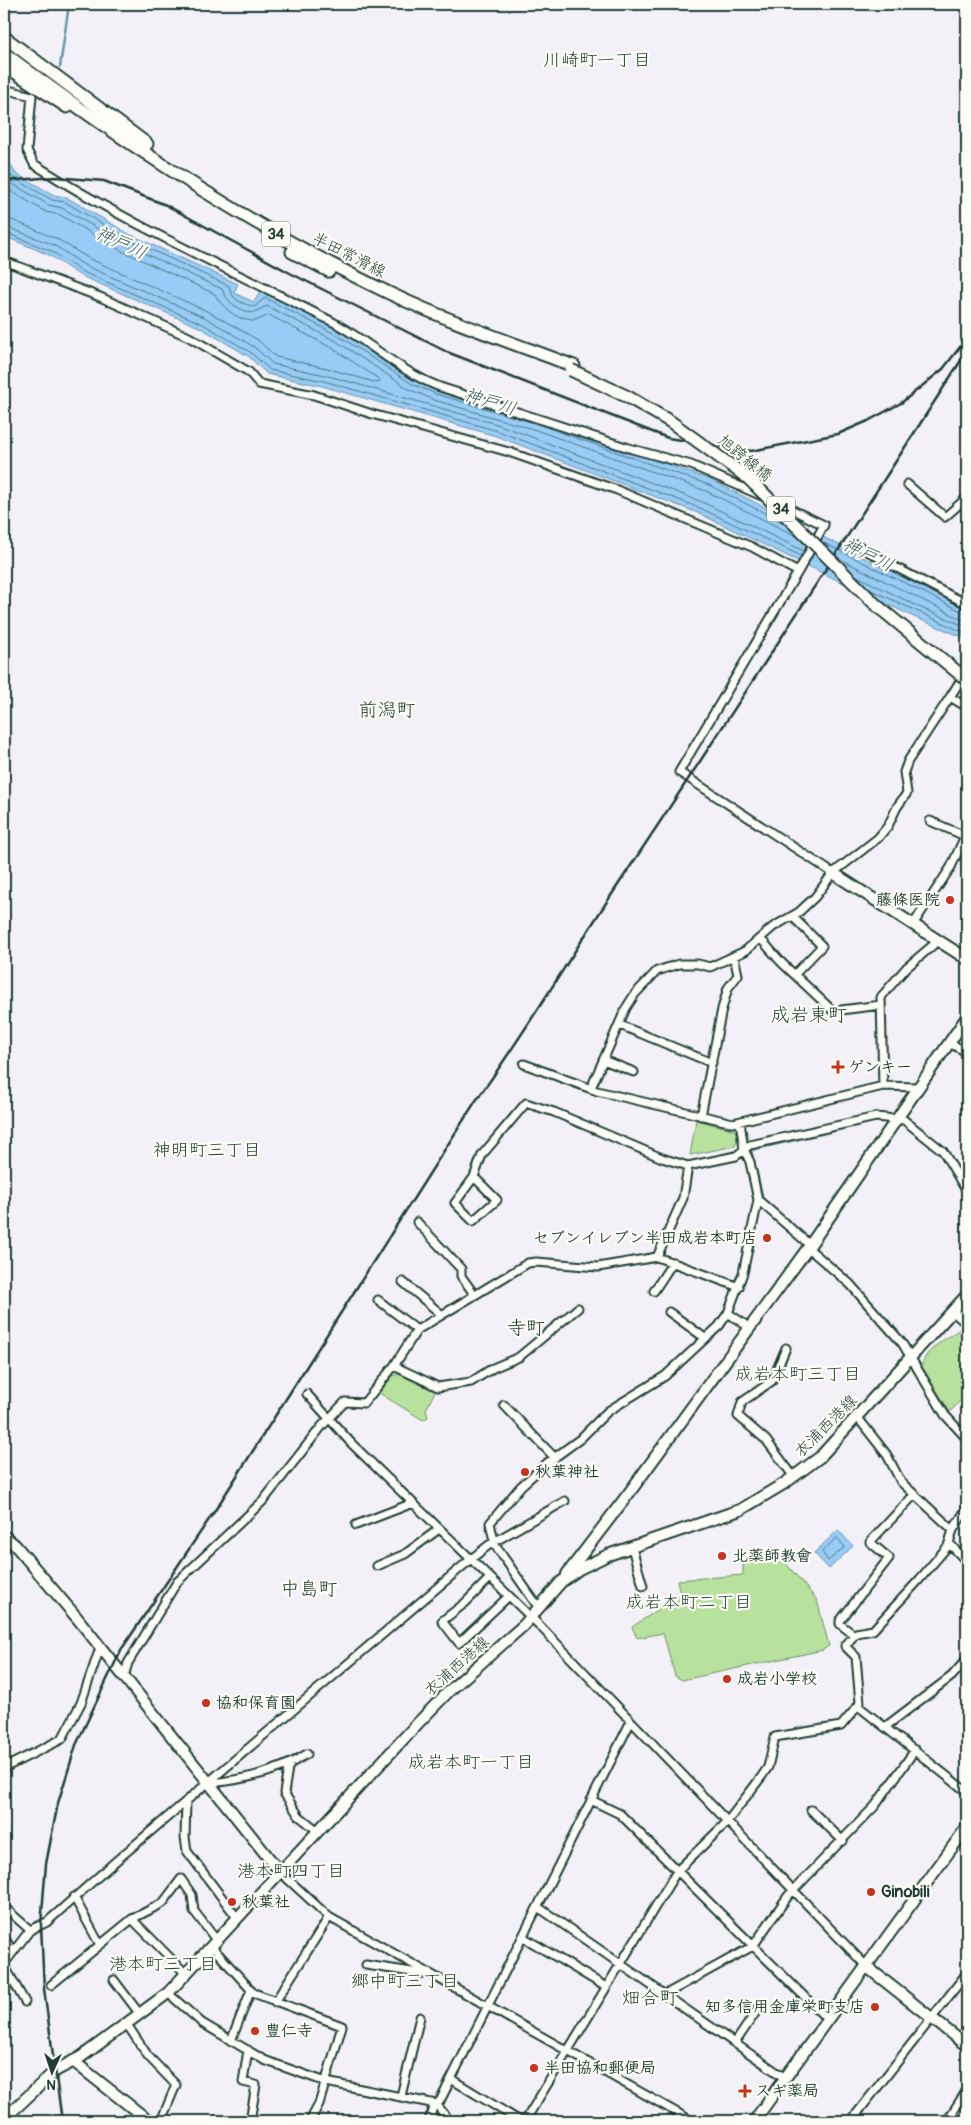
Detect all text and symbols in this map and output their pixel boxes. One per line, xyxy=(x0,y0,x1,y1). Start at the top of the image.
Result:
district label: 川崎町一丁目 xyxy=(543,49,651,72)
water label: 神戸川 xyxy=(92,221,150,265)
road number: 34 xyxy=(262,222,290,246)
street label: 半田常滑線 xyxy=(309,228,389,282)
water label: 神戸川 xyxy=(461,383,519,421)
street label: 旭跨線橋 xyxy=(714,430,776,486)
road number: 34 xyxy=(767,496,795,522)
water label: 神戸川 xyxy=(839,533,897,577)
district label: 前潟町 xyxy=(358,698,416,722)
place label: 藤條医院 xyxy=(876,890,940,910)
marker: 藤條医院 xyxy=(944,894,956,906)
district label: 成岩東町 xyxy=(771,1003,847,1027)
place label: ゲンキー xyxy=(848,1057,912,1077)
marker: ゲンキー xyxy=(832,1061,844,1073)
district label: 神明町三丁目 xyxy=(153,1139,261,1162)
place label: セブンイレブン半田成岩本町店 xyxy=(533,1228,757,1248)
marker: セブンイレブン半田成岩本町店 xyxy=(761,1232,773,1244)
district label: 寺町 xyxy=(507,1316,545,1340)
district label: 成岩本町三丁目 xyxy=(735,1363,861,1386)
street label: 衣浦西港線 xyxy=(791,1391,861,1461)
place label: 秋葉神社 xyxy=(535,1462,599,1482)
marker: 秋葉神社 xyxy=(519,1466,531,1478)
place label: 北薬師教會 xyxy=(732,1546,812,1566)
marker: 北薬師教會 xyxy=(716,1550,728,1562)
district label: 中島町 xyxy=(280,1577,338,1601)
district label: 成岩本町二丁目 xyxy=(626,1591,752,1614)
street label: 衣浦西港線 xyxy=(421,1632,493,1700)
place label: 成岩小学校 xyxy=(737,1669,817,1689)
marker: 成岩小学校 xyxy=(721,1673,733,1685)
place label: 協和保育園 xyxy=(216,1693,296,1713)
marker: 協和保育園 xyxy=(200,1697,212,1709)
district label: 成岩本町一丁目 xyxy=(408,1751,534,1774)
district label: 港本町四丁目 xyxy=(237,1860,345,1883)
place label: Ginobili xyxy=(881,1882,930,1902)
marker: Ginobili xyxy=(865,1886,877,1898)
place label: 秋葉社 xyxy=(242,1892,290,1912)
marker: 秋葉社 xyxy=(226,1896,238,1908)
district label: 港本町三丁目 xyxy=(109,1953,217,1976)
district label: 郷中町三丁目 xyxy=(351,1970,459,1993)
district label: 畑合町 xyxy=(621,1986,679,2010)
place label: 知多信用金庫栄町支店 xyxy=(705,1997,865,2017)
marker: 知多信用金庫栄町支店 xyxy=(869,2001,881,2013)
place label: 豊仁寺 xyxy=(265,2021,313,2041)
marker: 豊仁寺 xyxy=(249,2025,261,2037)
north arrow xyxy=(28,2048,78,2098)
place label: 半田協和郵便局 xyxy=(544,2058,656,2078)
marker: 半田協和郵便局 xyxy=(528,2062,540,2074)
text: N xyxy=(46,2076,57,2093)
place label: スギ薬局 xyxy=(755,2081,819,2101)
marker: スギ薬局 xyxy=(739,2085,751,2097)

